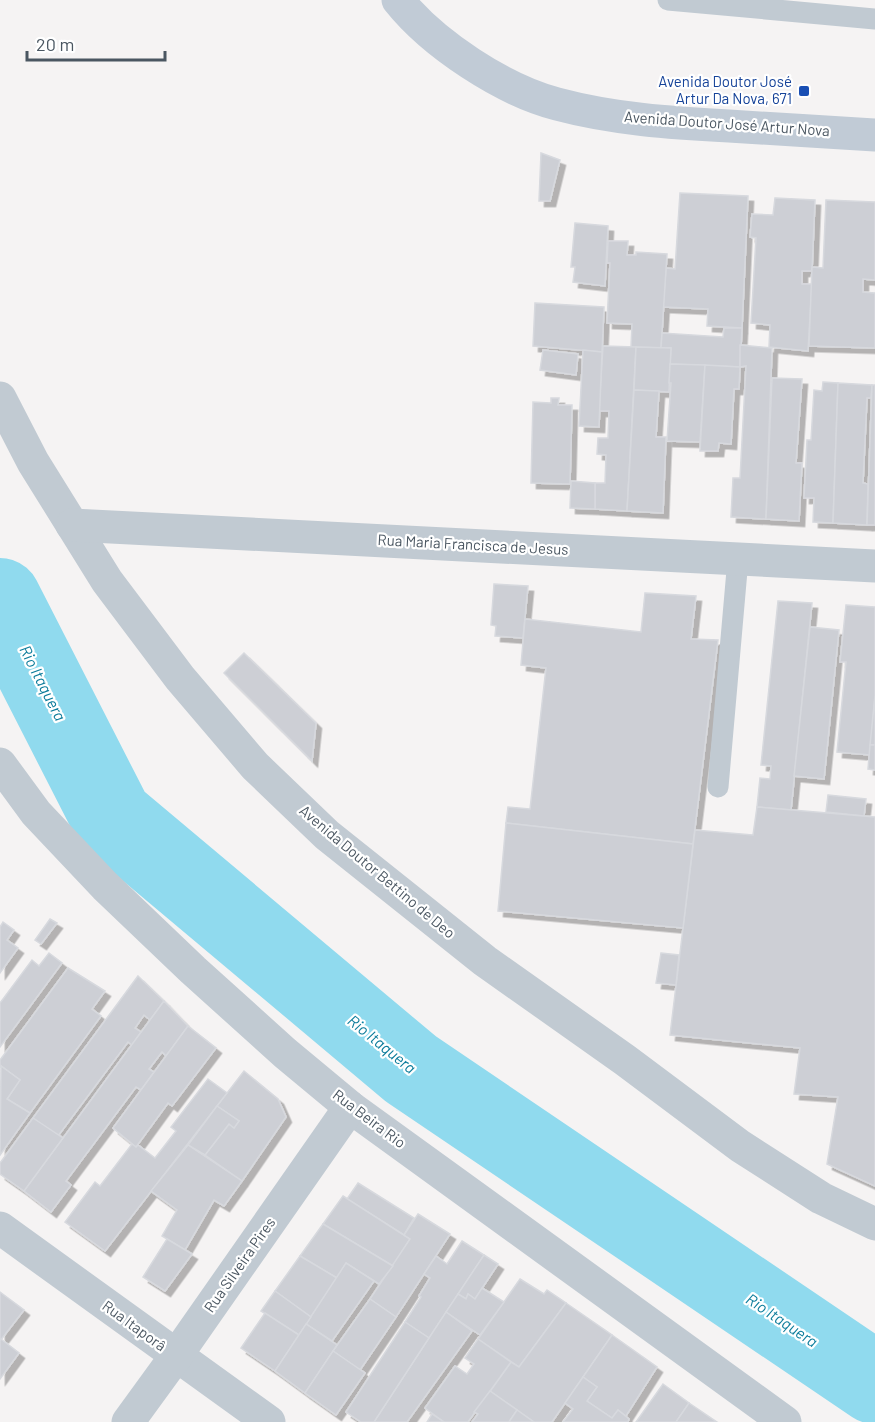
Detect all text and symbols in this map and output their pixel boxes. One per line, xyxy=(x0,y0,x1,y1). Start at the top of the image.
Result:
scale bar xyxy=(27,24,165,62)
text: 20 m xyxy=(36,33,74,55)
place label: Avenida Doutor José Artur Da Nova, 671 xyxy=(658,72,792,107)
marker: Avenida Doutor José Artur Da Nova, 671 xyxy=(797,84,811,98)
street label: Avenida Doutor José Artur Nova xyxy=(624,107,830,139)
street label: Rua Maria Francisca de Jesus xyxy=(377,530,569,558)
water label: Rio Itaquera xyxy=(16,642,71,724)
street label: Avenida Doutor Bettino de Deo xyxy=(296,801,459,942)
water label: Rio Itaquera xyxy=(344,1010,420,1077)
street label: Rua Beira Rio xyxy=(330,1085,410,1151)
street label: Rua Silveira Pires xyxy=(200,1213,279,1315)
water label: Rio Itaquera xyxy=(743,1289,822,1350)
street label: Rua Itaporâ xyxy=(99,1296,170,1354)

